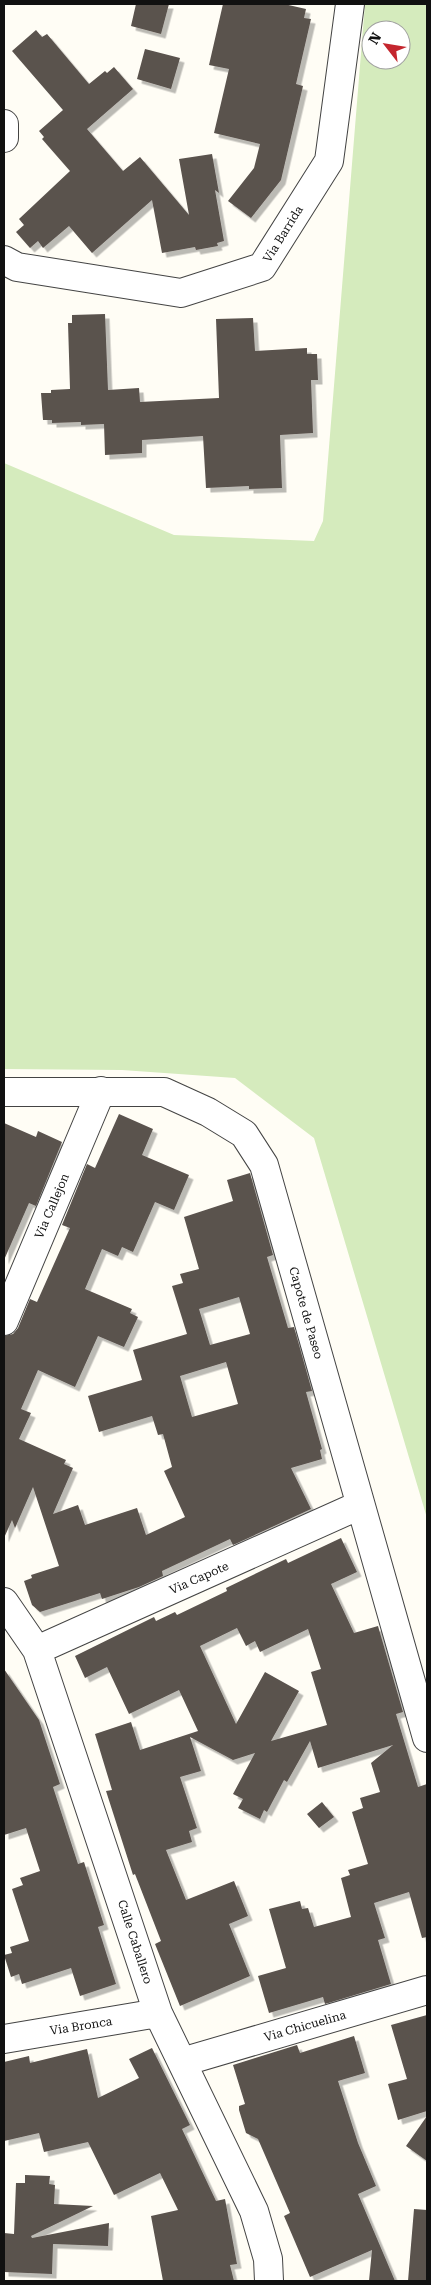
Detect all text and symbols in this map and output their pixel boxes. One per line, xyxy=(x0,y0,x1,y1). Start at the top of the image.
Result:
north arrow xyxy=(361,20,411,70)
text: N xyxy=(365,29,385,47)
street label: Via Barrida xyxy=(260,203,306,265)
street label: Via Callejon xyxy=(32,1171,72,1241)
street label: Capote de Paseo xyxy=(286,1265,326,1361)
street label: Via Capote xyxy=(167,1559,231,1597)
street label: Calle Caballero xyxy=(115,1898,155,1986)
street label: Via Chicuelina xyxy=(263,2008,348,2044)
street label: Via Bronca xyxy=(49,2014,114,2038)

